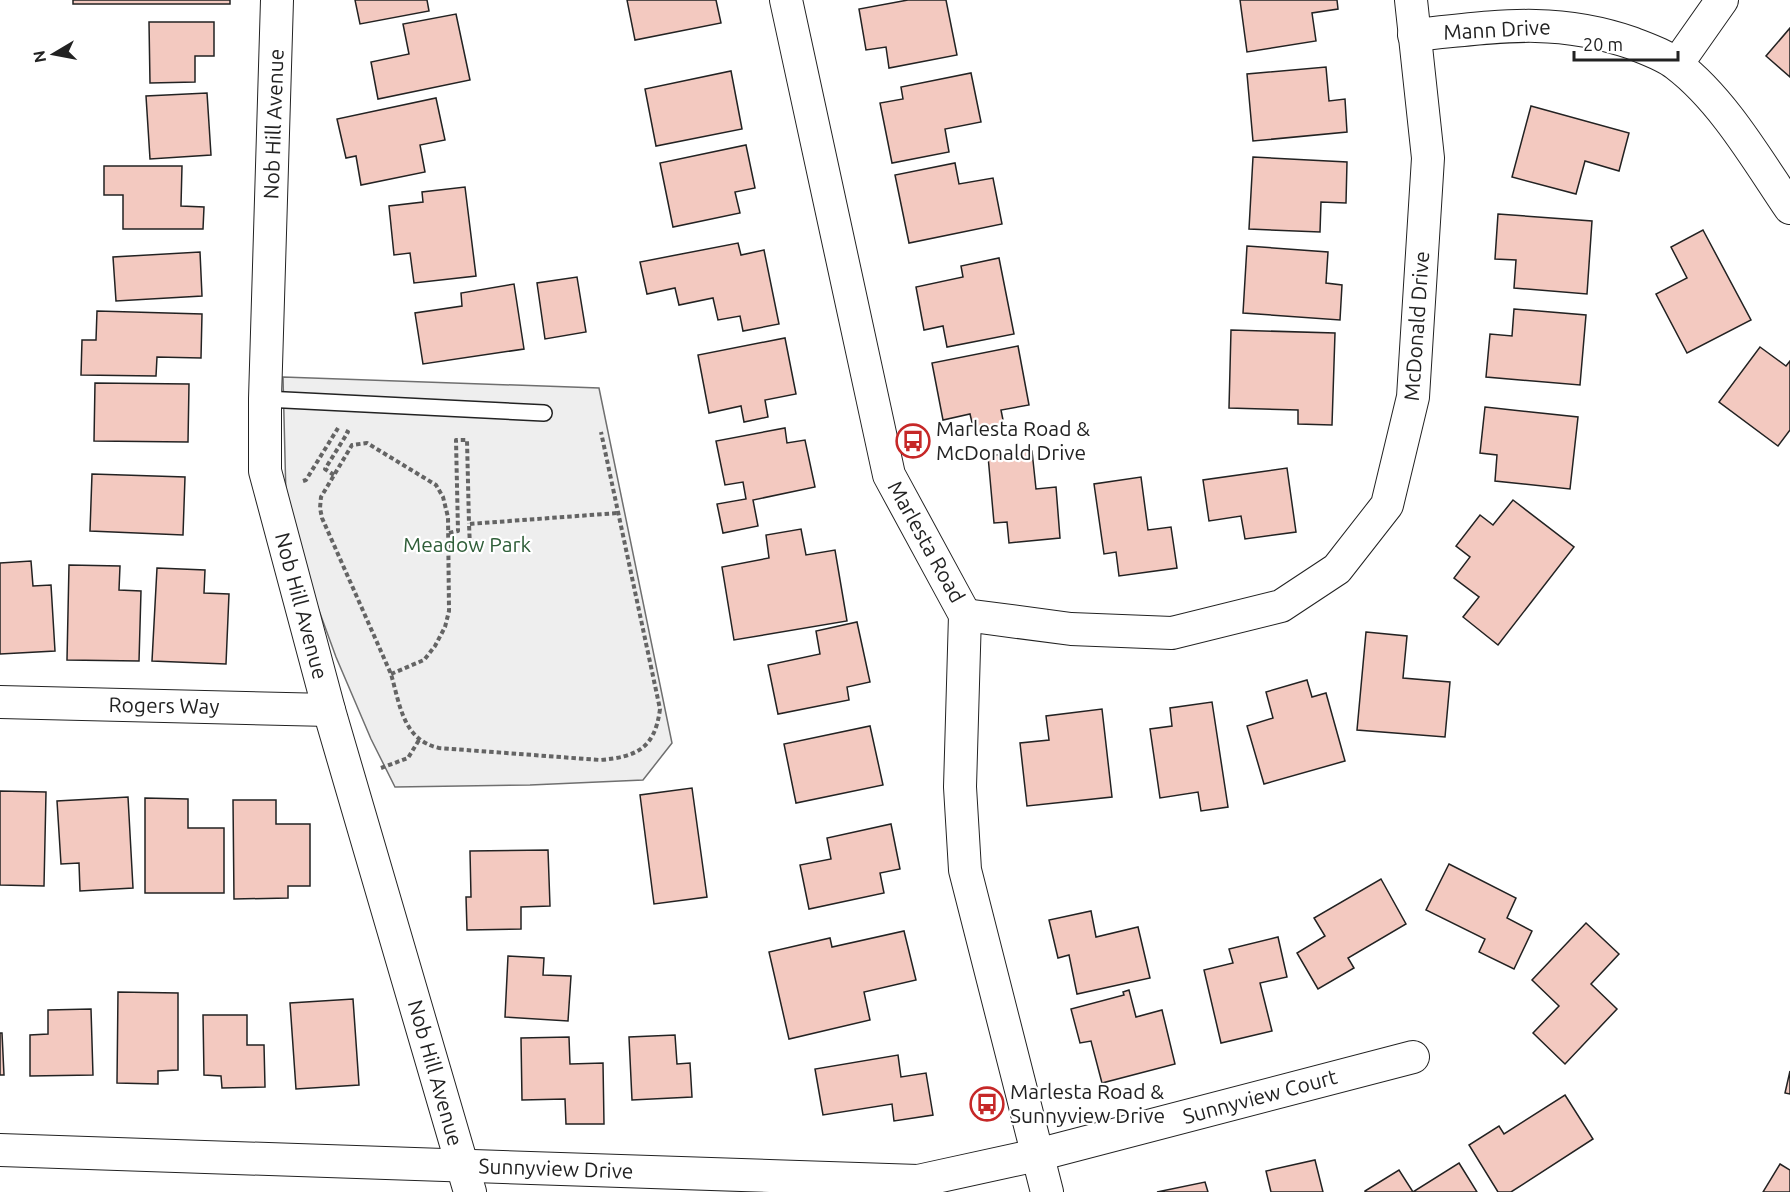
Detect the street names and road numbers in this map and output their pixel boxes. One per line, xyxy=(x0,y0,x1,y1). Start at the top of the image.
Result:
street label: Mann Drive xyxy=(1443,14,1551,44)
street label: Nob Hill Avenue xyxy=(258,48,288,200)
street label: McDonald Drive xyxy=(1399,250,1433,402)
street label: Marlesta Road xyxy=(884,476,970,607)
street label: Nob Hill Avenue xyxy=(271,530,333,682)
street label: Rogers Way xyxy=(108,692,220,718)
street label: Nob Hill Avenue xyxy=(404,997,468,1148)
street label: Sunnyview Court xyxy=(1180,1064,1339,1128)
street label: Sunnyview Drive xyxy=(478,1153,634,1183)

